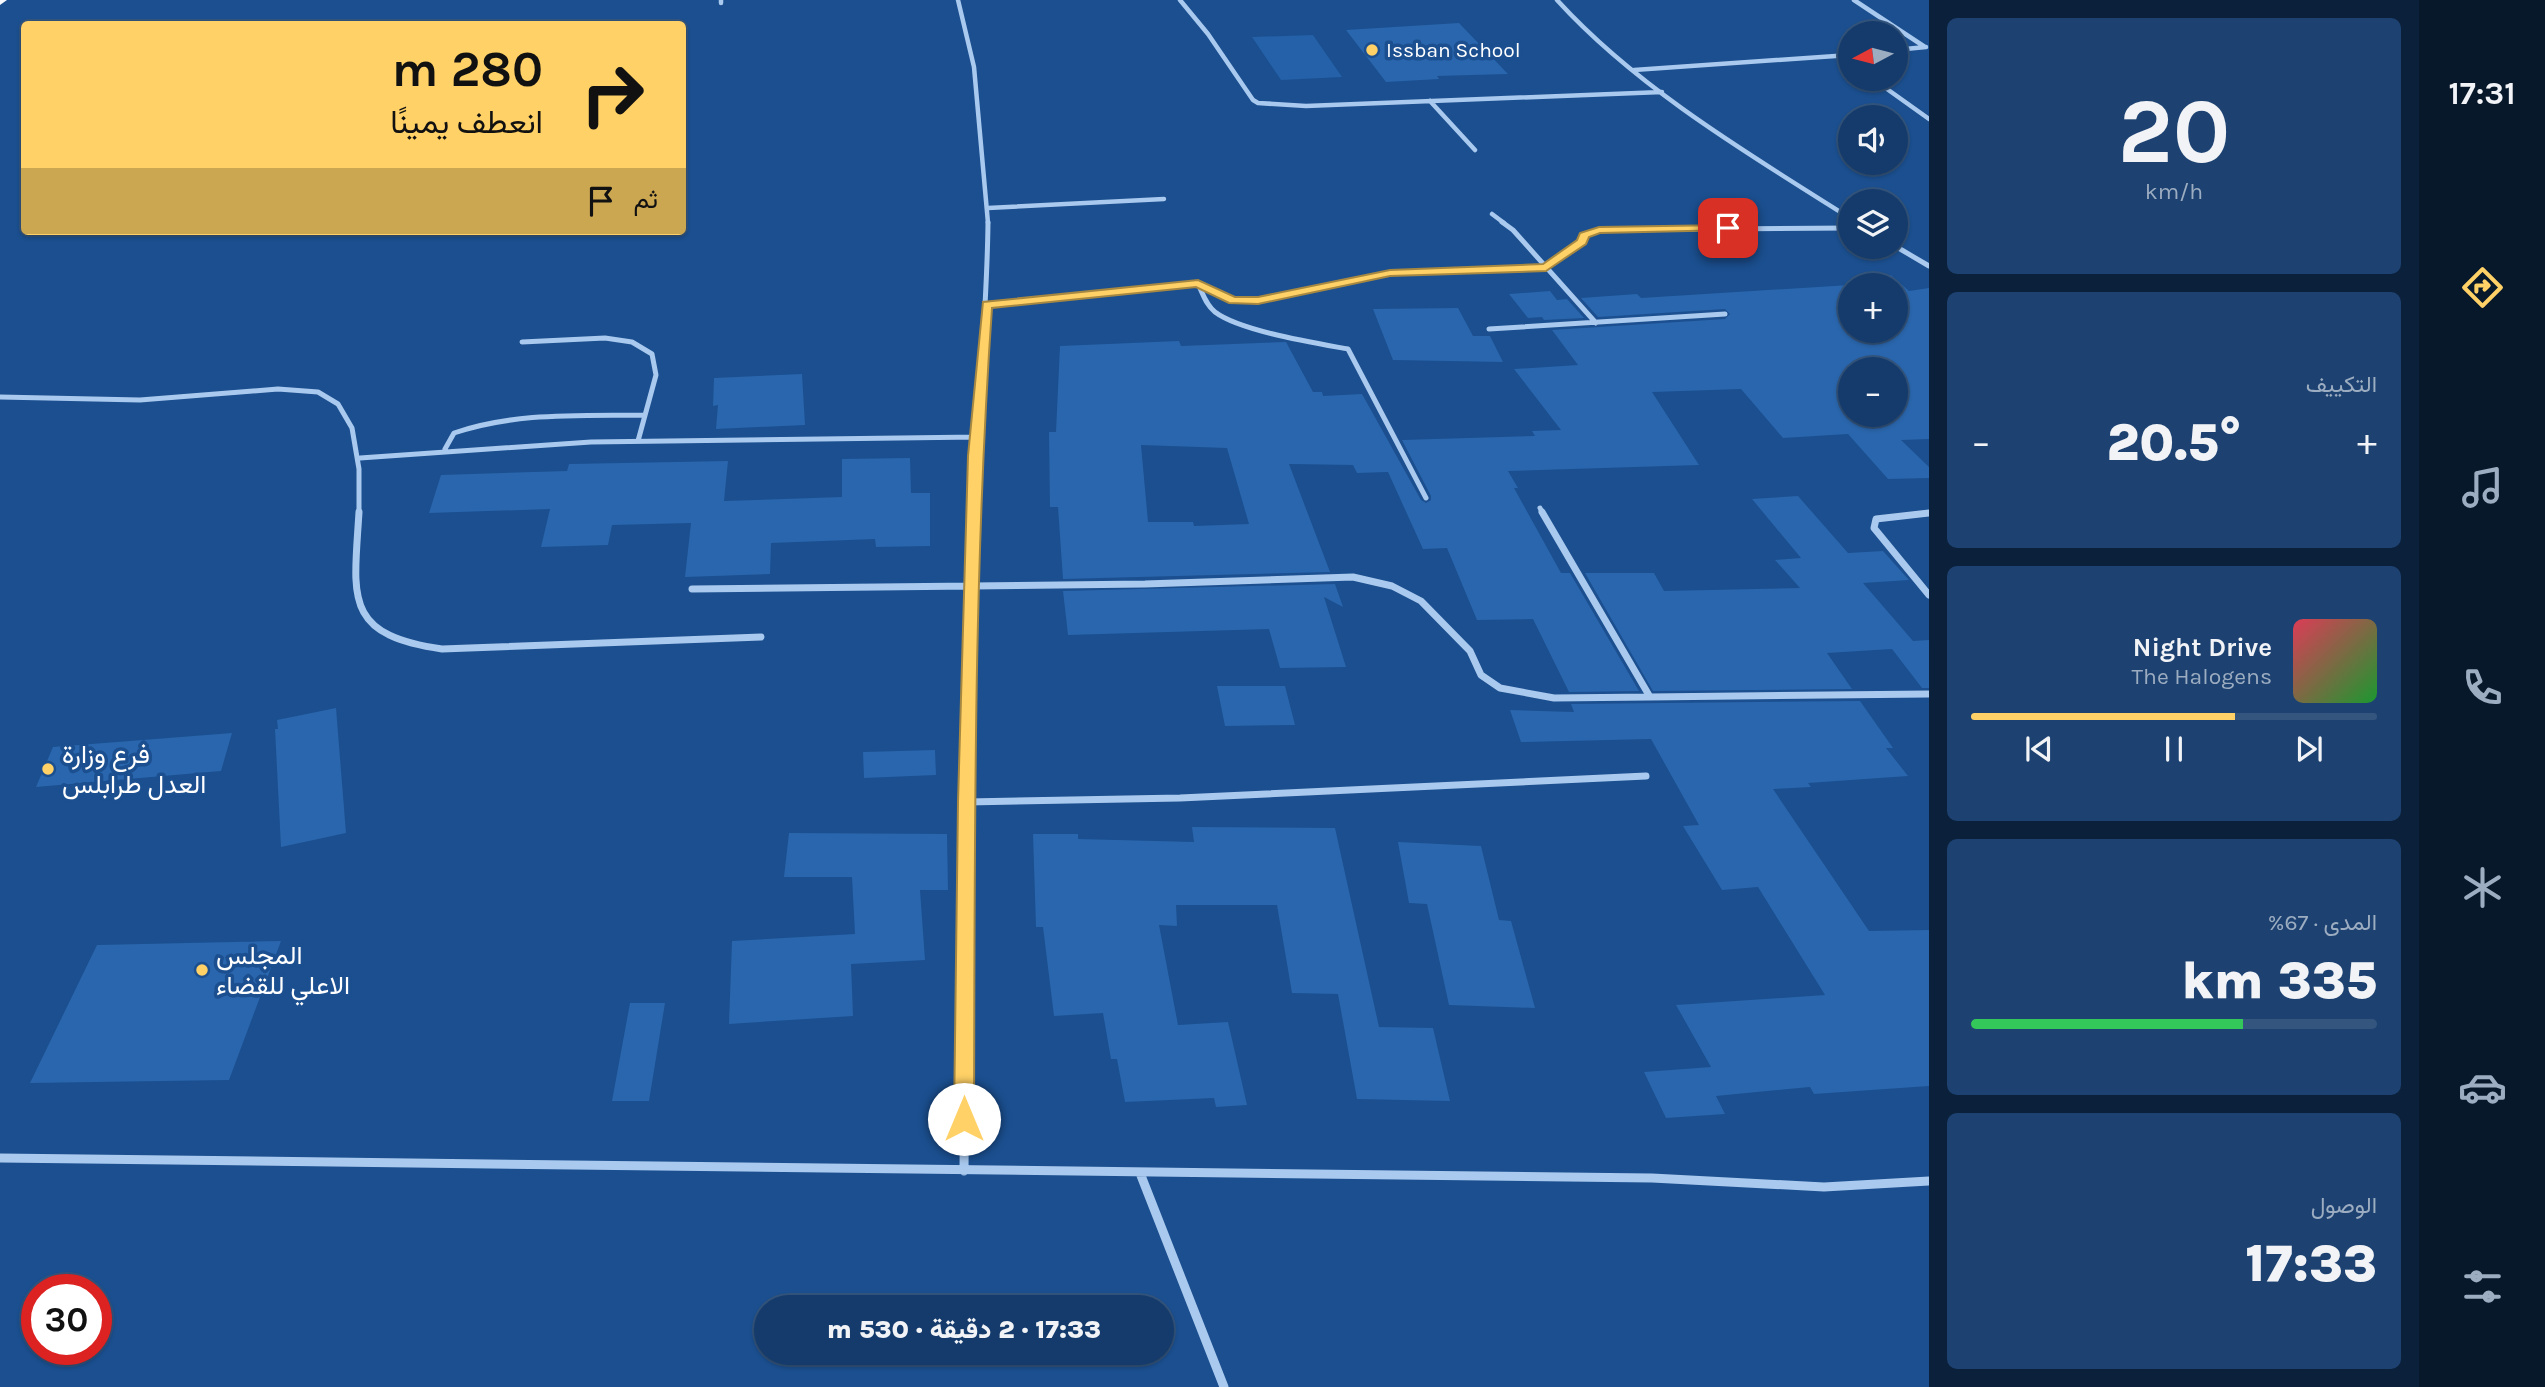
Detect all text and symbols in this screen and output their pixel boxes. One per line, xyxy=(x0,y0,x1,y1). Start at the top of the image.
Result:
north arrow xyxy=(1838,21,1908,91)
map controls xyxy=(1838,21,1908,427)
place label: Issban School xyxy=(1386,38,1521,62)
text: 280 m xyxy=(392,41,543,98)
marker: Issban School xyxy=(1364,42,1380,58)
icon: right xyxy=(567,49,658,140)
text: 17:31 xyxy=(2448,75,2516,112)
text: 20 xyxy=(2118,79,2230,185)
text: انعطف يمينًا xyxy=(390,104,543,141)
button: sound xyxy=(1838,105,1908,175)
text: km/h xyxy=(2145,178,2203,205)
icon: arrive xyxy=(582,182,620,220)
text: ثم xyxy=(634,184,658,215)
button: layers xyxy=(1838,189,1908,259)
pin xyxy=(1698,198,1758,258)
icon: arrive xyxy=(1709,209,1747,247)
icon: directions xyxy=(2458,263,2507,312)
button: + xyxy=(1838,273,1908,343)
button: − xyxy=(1838,357,1908,427)
text: التكييف xyxy=(2306,371,2377,398)
text: 20.5° xyxy=(2106,412,2242,473)
text: − xyxy=(1971,420,1991,465)
text: + xyxy=(2357,420,2377,465)
icon: music xyxy=(2458,463,2507,512)
text: Night Drive xyxy=(2133,632,2272,663)
text: The Halogens xyxy=(2132,663,2272,690)
icon: phone xyxy=(2458,663,2507,712)
icon: previous xyxy=(2020,730,2058,768)
icon: pause xyxy=(2155,730,2193,768)
icon: next xyxy=(2290,730,2328,768)
place label: فرع وزارة العدل طرابلس xyxy=(62,739,206,800)
marker: فرع وزارة العدل طرابلس xyxy=(40,761,56,777)
icon: climate xyxy=(2458,863,2507,912)
text: المدى · 67% xyxy=(2268,909,2377,936)
place label: المجلس الاعلي للقضاء xyxy=(216,940,350,1006)
text: 335 km xyxy=(2181,950,2377,1011)
marker: المجلس الاعلي للقضاء xyxy=(194,962,210,978)
icon: car xyxy=(2458,1063,2507,1112)
position arrow xyxy=(927,1082,1001,1156)
text: الوصول xyxy=(2311,1192,2377,1219)
text: 17:33 xyxy=(2245,1233,2377,1294)
icon: filters xyxy=(2458,1262,2507,1311)
speed limit sign: 30 xyxy=(21,1274,112,1365)
text: 17:33 · 2 دقيقة · 530 m xyxy=(827,1314,1101,1345)

